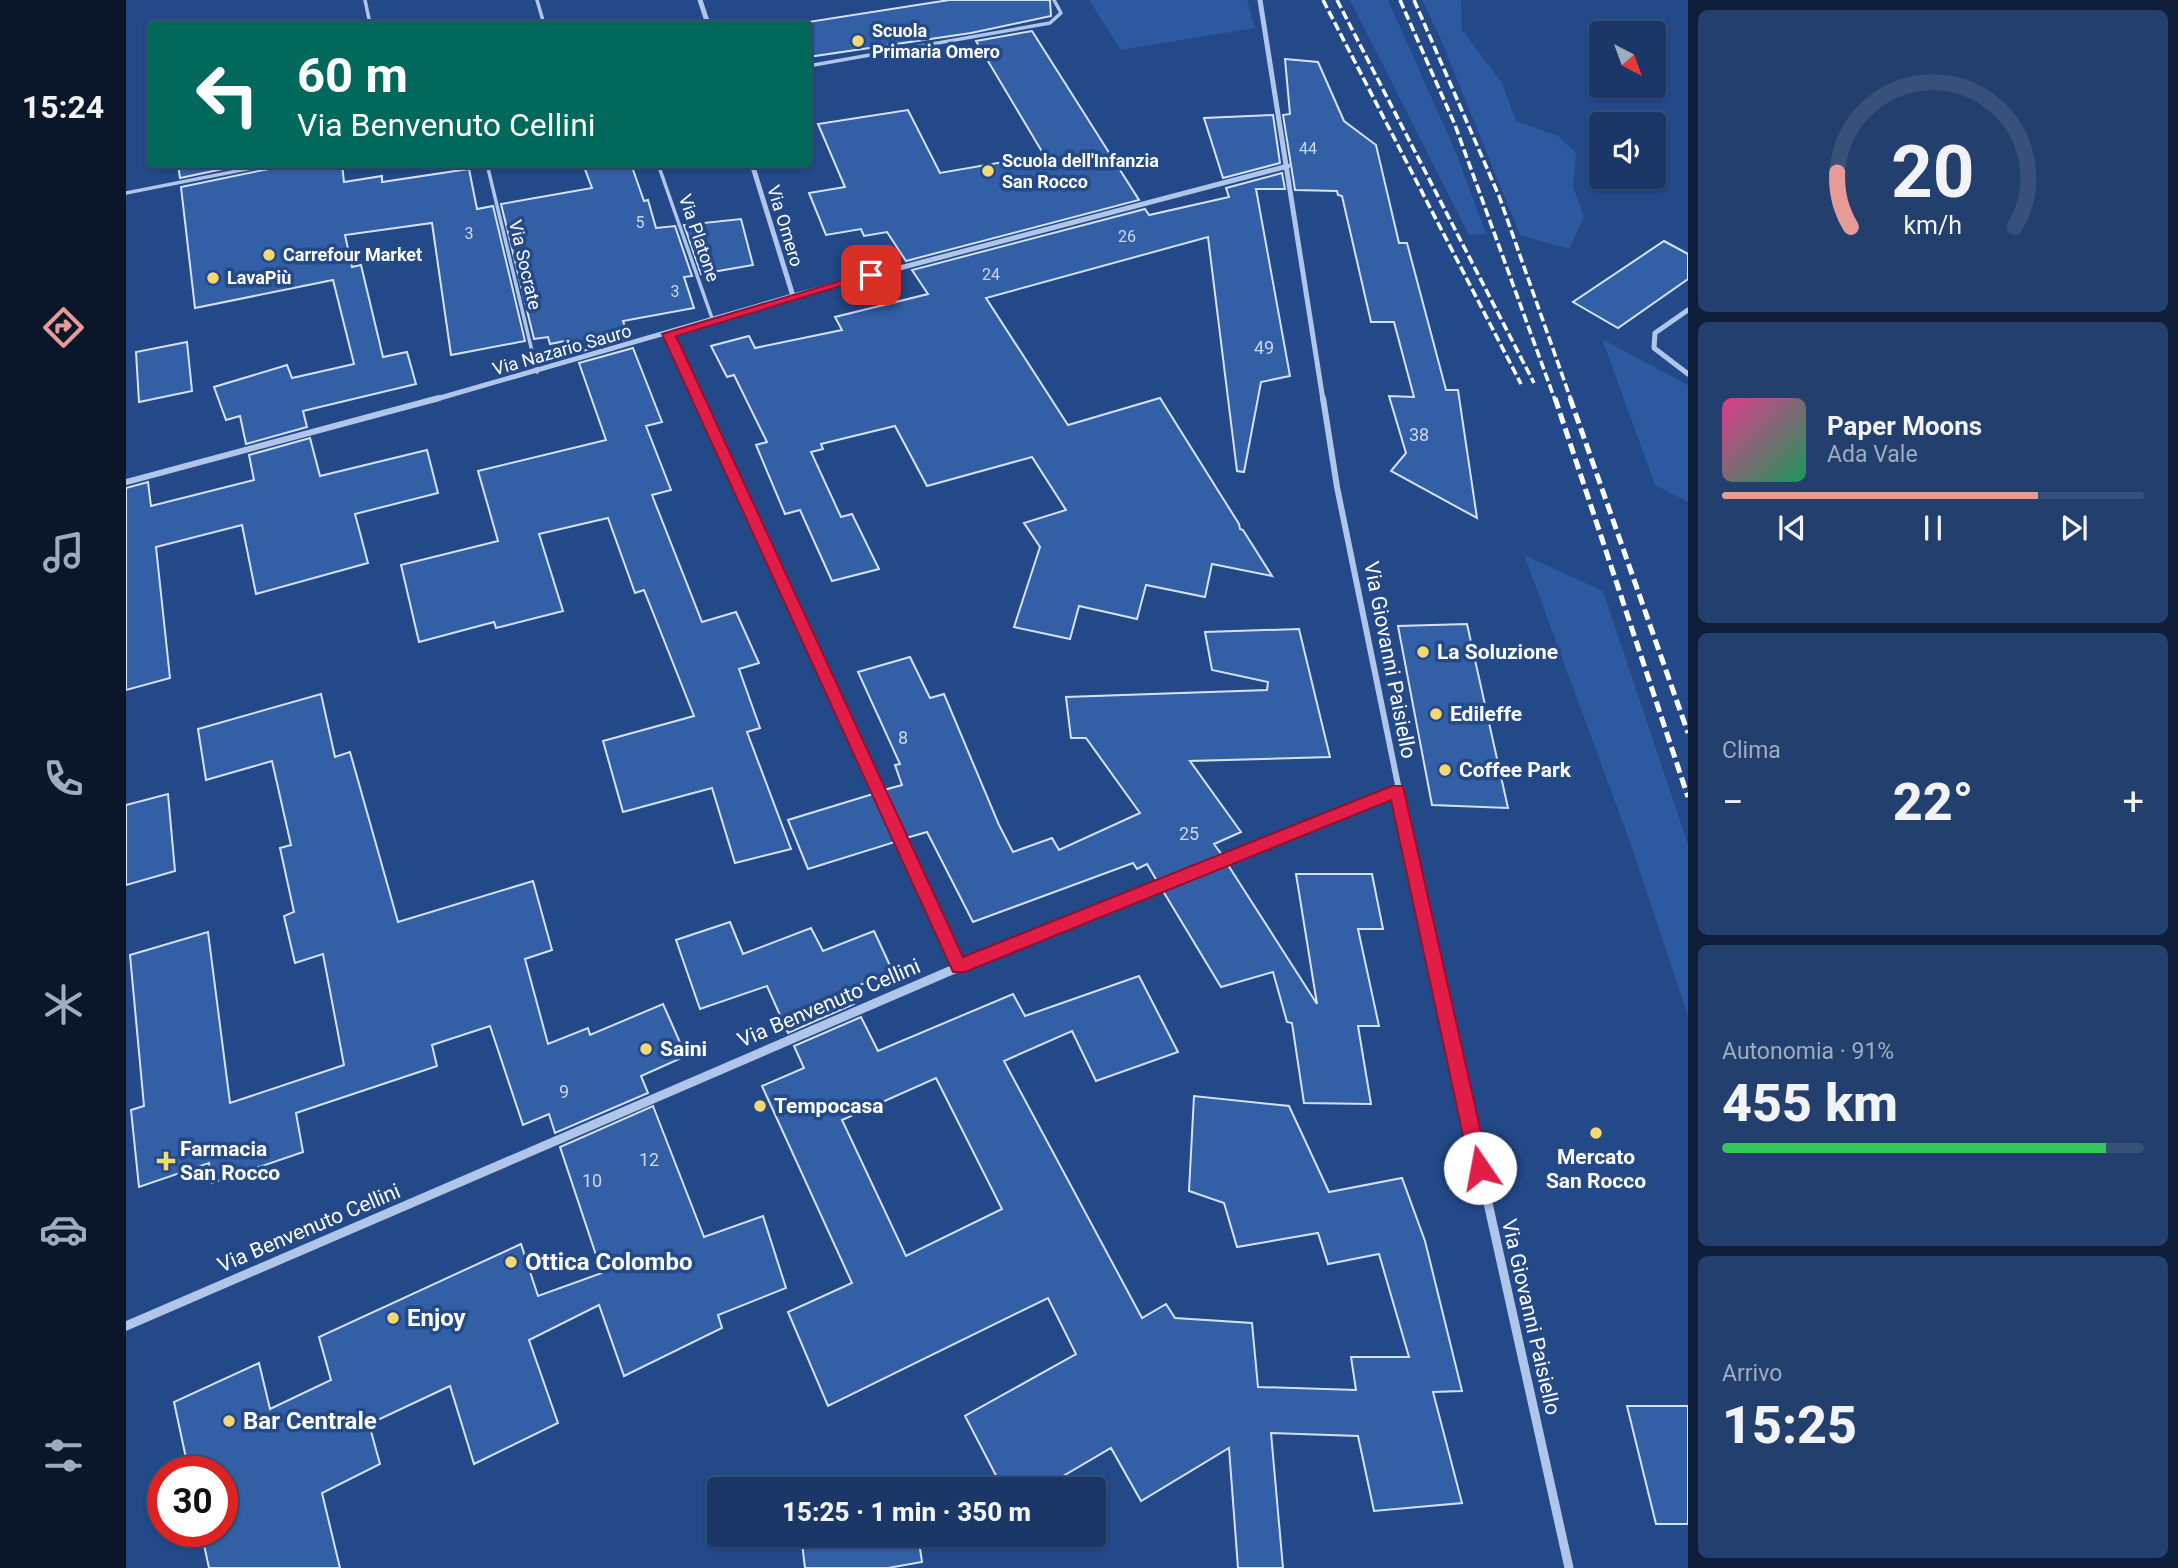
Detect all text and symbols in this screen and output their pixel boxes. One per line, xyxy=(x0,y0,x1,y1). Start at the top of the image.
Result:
place label: Scuola Primaria Omero xyxy=(872,20,1000,62)
north arrow xyxy=(1589,21,1666,98)
map controls xyxy=(1589,21,1666,189)
marker: Scuola Primaria Omero xyxy=(850,33,866,49)
text: 60 m xyxy=(297,47,408,104)
icon: left xyxy=(182,49,273,140)
text: 15:24 xyxy=(22,88,104,126)
text: Via Benvenuto Cellini xyxy=(297,106,596,144)
button: sound xyxy=(1589,112,1666,189)
text: 20 xyxy=(1891,129,1975,215)
house number: 44 xyxy=(1299,139,1317,158)
place label: Scuola dell'Infanzia San Rocco xyxy=(1002,150,1159,192)
marker: Scuola dell'Infanzia San Rocco xyxy=(980,163,996,179)
street label: Via Omero xyxy=(763,183,808,269)
street label: Via Platone xyxy=(675,191,724,284)
text: km/h xyxy=(1904,211,1962,240)
house number: 5 xyxy=(636,213,645,232)
street label: Via Socrate xyxy=(505,218,546,312)
house number: 3 xyxy=(465,224,474,243)
house number: 26 xyxy=(1118,227,1136,246)
place label: Carrefour Market xyxy=(283,244,422,265)
pin xyxy=(841,245,901,305)
marker: Carrefour Market xyxy=(261,247,277,263)
icon: arrive xyxy=(852,256,890,294)
house number: 24 xyxy=(982,265,1000,284)
place label: LavaPiù xyxy=(227,267,291,288)
marker: LavaPiù xyxy=(205,270,221,286)
house number: 3 xyxy=(671,282,680,301)
icon: directions xyxy=(39,303,88,352)
street label: Via Nazario Sauro xyxy=(490,320,634,379)
house number: 49 xyxy=(1254,337,1274,358)
text: Paper Moons xyxy=(1827,411,1982,441)
house number: 38 xyxy=(1409,424,1429,445)
text: Ada Vale xyxy=(1827,441,1918,468)
icon: previous xyxy=(1773,509,1811,547)
icon: pause xyxy=(1914,509,1952,547)
icon: next xyxy=(2055,509,2093,547)
icon: music xyxy=(39,528,88,577)
street label: Via Giovanni Paisiello xyxy=(1359,559,1421,761)
place label: La Soluzione xyxy=(1437,640,1558,664)
marker: La Soluzione xyxy=(1415,644,1431,660)
place label: Edileffe xyxy=(1450,702,1522,726)
marker: Edileffe xyxy=(1428,706,1444,722)
house number: 8 xyxy=(898,727,908,748)
text: Clima xyxy=(1722,737,1781,764)
icon: phone xyxy=(39,754,88,803)
place label: Coffee Park xyxy=(1459,758,1572,782)
marker: Coffee Park xyxy=(1437,762,1453,778)
text: 22° xyxy=(1893,772,1973,833)
text: − xyxy=(1722,780,1744,824)
text: + xyxy=(2122,780,2144,824)
house number: 25 xyxy=(1179,823,1199,844)
street label: Via Benvenuto Cellini xyxy=(734,954,924,1052)
icon: climate xyxy=(39,980,88,1029)
place label: Saini xyxy=(660,1037,707,1061)
text: Autonomia · 91% xyxy=(1722,1038,1894,1065)
marker: Saini xyxy=(638,1041,654,1057)
text: 455 km xyxy=(1722,1073,1898,1134)
house number: 9 xyxy=(559,1081,569,1102)
place label: Tempocasa xyxy=(774,1094,883,1118)
marker: Tempocasa xyxy=(752,1098,768,1114)
marker: Mercato San Rocco xyxy=(1588,1125,1604,1141)
position arrow xyxy=(1443,1131,1517,1205)
place label: Farmacia San Rocco xyxy=(180,1137,280,1185)
place label: Mercato San Rocco xyxy=(1546,1145,1646,1193)
house number: 12 xyxy=(639,1149,659,1170)
marker: Farmacia San Rocco xyxy=(158,1153,174,1169)
house number: 10 xyxy=(582,1170,602,1191)
street label: Via Benvenuto Cellini xyxy=(214,1179,404,1277)
icon: car xyxy=(39,1205,88,1254)
street label: Via Giovanni Paisiello xyxy=(1497,1217,1565,1417)
place label: Ottica Colombo xyxy=(525,1248,692,1276)
marker: Ottica Colombo xyxy=(503,1254,519,1270)
place label: Enjoy xyxy=(407,1304,467,1332)
marker: Enjoy xyxy=(385,1310,401,1326)
text: Arrivo xyxy=(1722,1360,1782,1387)
text: 15:25 xyxy=(1722,1395,1857,1456)
place label: Bar Centrale xyxy=(243,1407,377,1435)
marker: Bar Centrale xyxy=(221,1413,237,1429)
icon: filters xyxy=(39,1431,88,1480)
speed limit sign: 30 xyxy=(147,1456,238,1547)
text: 15:25 · 1 min · 350 m xyxy=(782,1497,1031,1527)

